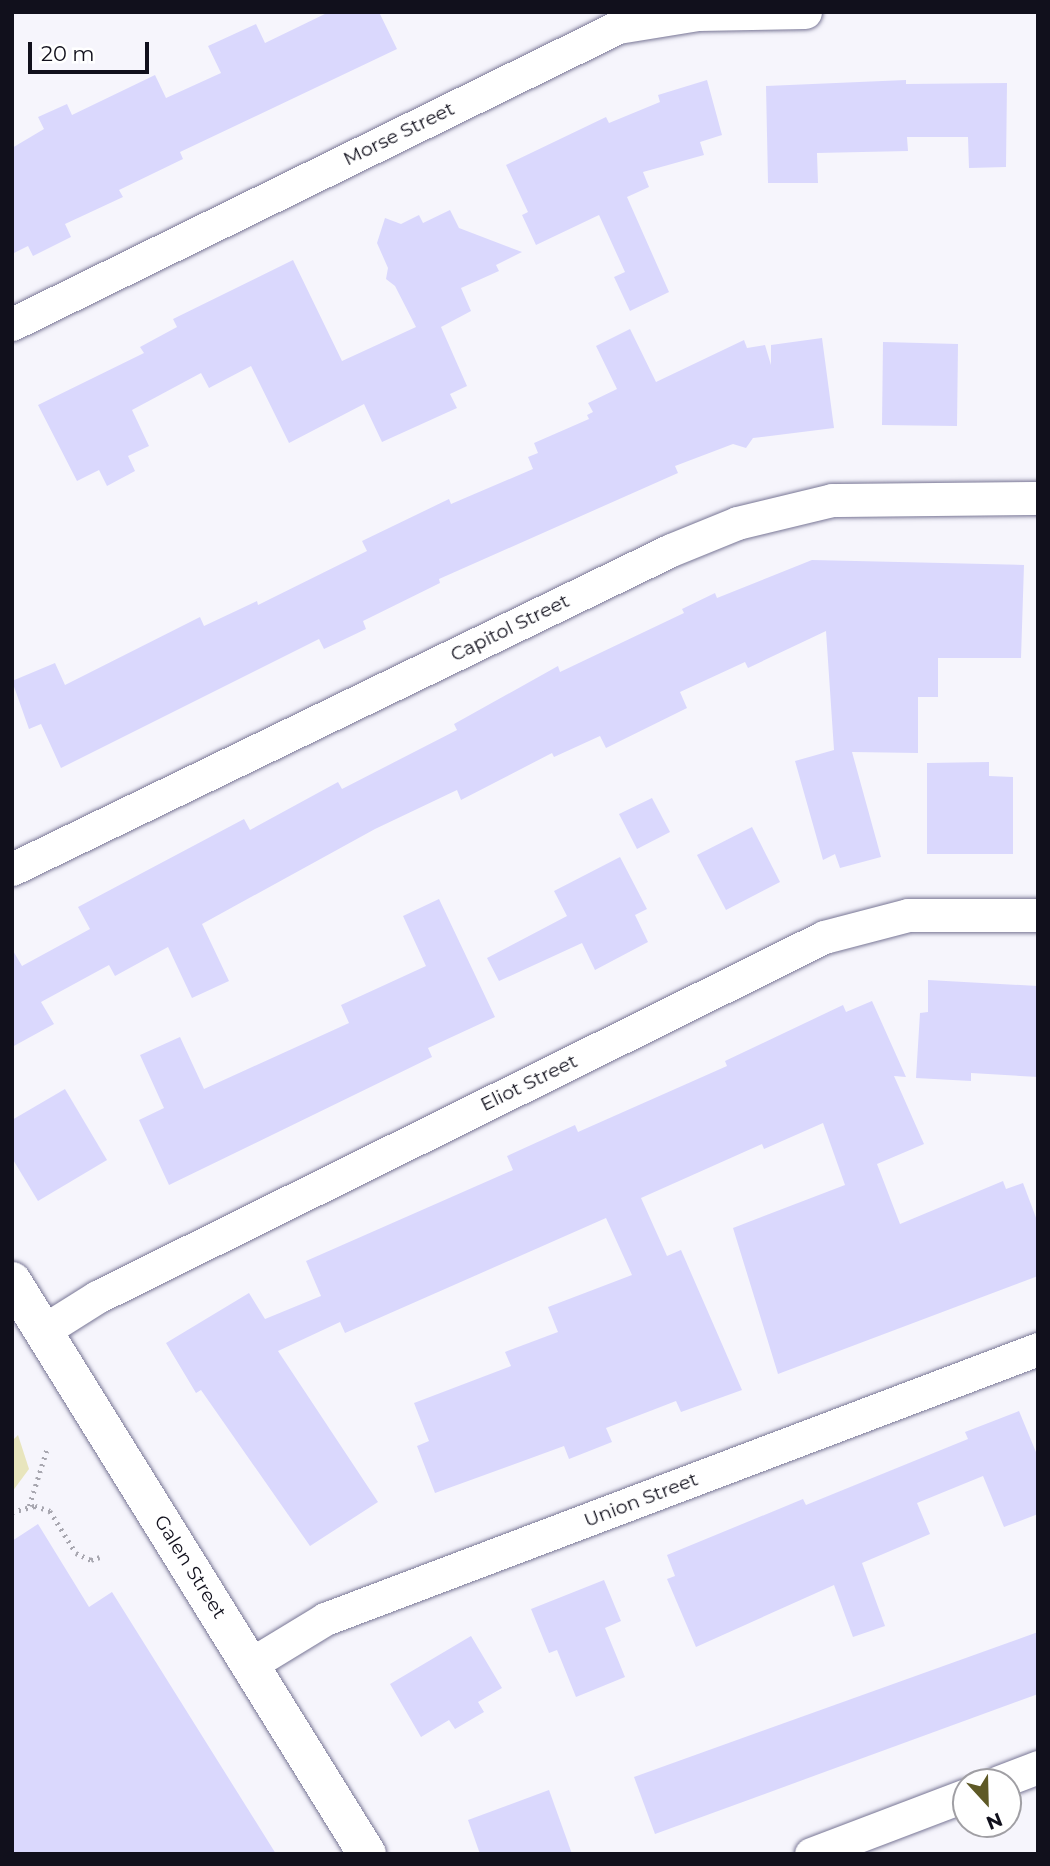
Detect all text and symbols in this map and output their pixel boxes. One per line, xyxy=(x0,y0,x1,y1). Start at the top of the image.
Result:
scale bar xyxy=(32,28,152,72)
text: 20 m xyxy=(41,41,95,66)
street label: Morse Street xyxy=(340,97,458,171)
street label: Capitol Street xyxy=(447,589,573,667)
street label: Eliot Street xyxy=(477,1050,581,1116)
street label: Union Street xyxy=(581,1468,701,1532)
street label: Galen Street xyxy=(149,1511,231,1623)
north arrow xyxy=(952,1768,1022,1838)
text: N xyxy=(983,1808,1006,1835)

